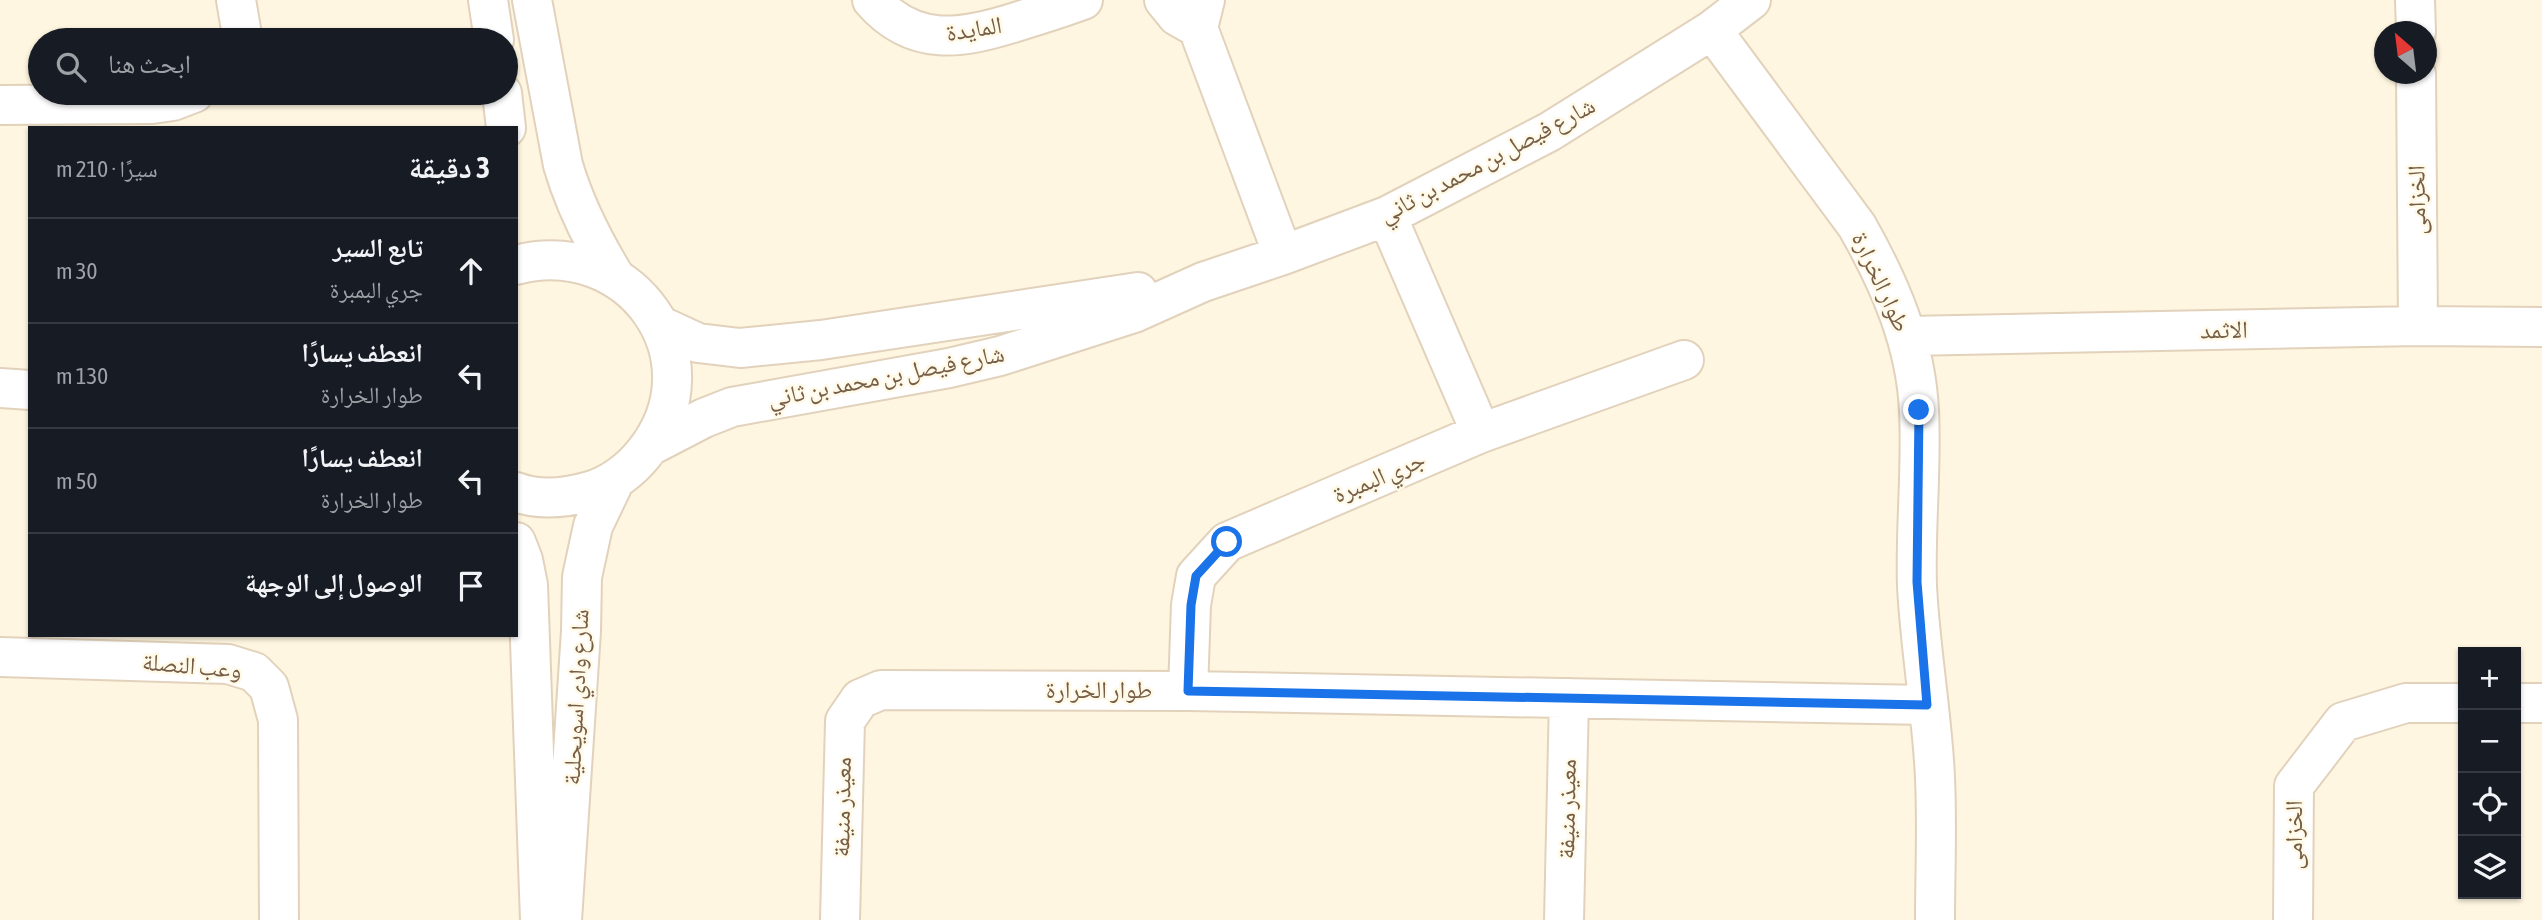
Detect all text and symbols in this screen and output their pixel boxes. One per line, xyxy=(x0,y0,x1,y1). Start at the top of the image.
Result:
street label: المايدة xyxy=(944,11,1004,47)
north arrow xyxy=(2374,21,2437,84)
search box xyxy=(28,28,518,105)
icon: search xyxy=(52,48,90,86)
text: ابحث هنا xyxy=(108,49,191,79)
street label: شارع فيصل بن محمد بن ثاني xyxy=(1374,91,1602,233)
text: 3 دقيقة xyxy=(409,150,490,184)
text: سيرًا · 210 m xyxy=(56,156,158,182)
street label: الخزامى xyxy=(2402,165,2432,235)
street label: طوار الخرارة xyxy=(1847,228,1916,336)
text: تابع السير xyxy=(333,233,423,263)
icon: ahead xyxy=(452,252,490,290)
text: 30 m xyxy=(56,258,97,284)
text: جري البمبرة xyxy=(330,277,423,303)
street label: الاثمد xyxy=(2200,316,2248,343)
text: انعطف يسارًا xyxy=(302,338,423,368)
street label: شارع فيصل بن محمد بن ثاني xyxy=(765,339,1008,418)
icon: left xyxy=(452,357,490,395)
text: 130 m xyxy=(56,363,108,389)
text: طوار الخرارة xyxy=(321,382,423,408)
route end xyxy=(1903,394,1934,425)
text: انعطف يسارًا xyxy=(302,443,423,473)
street label: جري البمبرة xyxy=(1329,445,1431,514)
icon: left xyxy=(452,462,490,500)
text: 50 m xyxy=(56,468,97,494)
text: طوار الخرارة xyxy=(321,487,423,513)
route start xyxy=(1211,526,1242,557)
icon: arrive xyxy=(452,567,490,605)
text: الوصول إلى الوجهة xyxy=(245,568,423,598)
street label: شارع وادي اسويحلية xyxy=(557,608,600,786)
map controls xyxy=(2458,647,2521,899)
button: + xyxy=(2458,647,2521,710)
street label: وعب النصلة xyxy=(141,648,243,684)
street label: طوار الخرارة xyxy=(1046,676,1152,703)
button: − xyxy=(2458,710,2521,773)
street label: معيذر منيفة xyxy=(827,757,856,857)
street label: معيذر منيفة xyxy=(1552,759,1581,859)
button: locate xyxy=(2458,773,2521,836)
street label: الخزامى xyxy=(2280,800,2308,870)
button: layers xyxy=(2458,836,2521,899)

